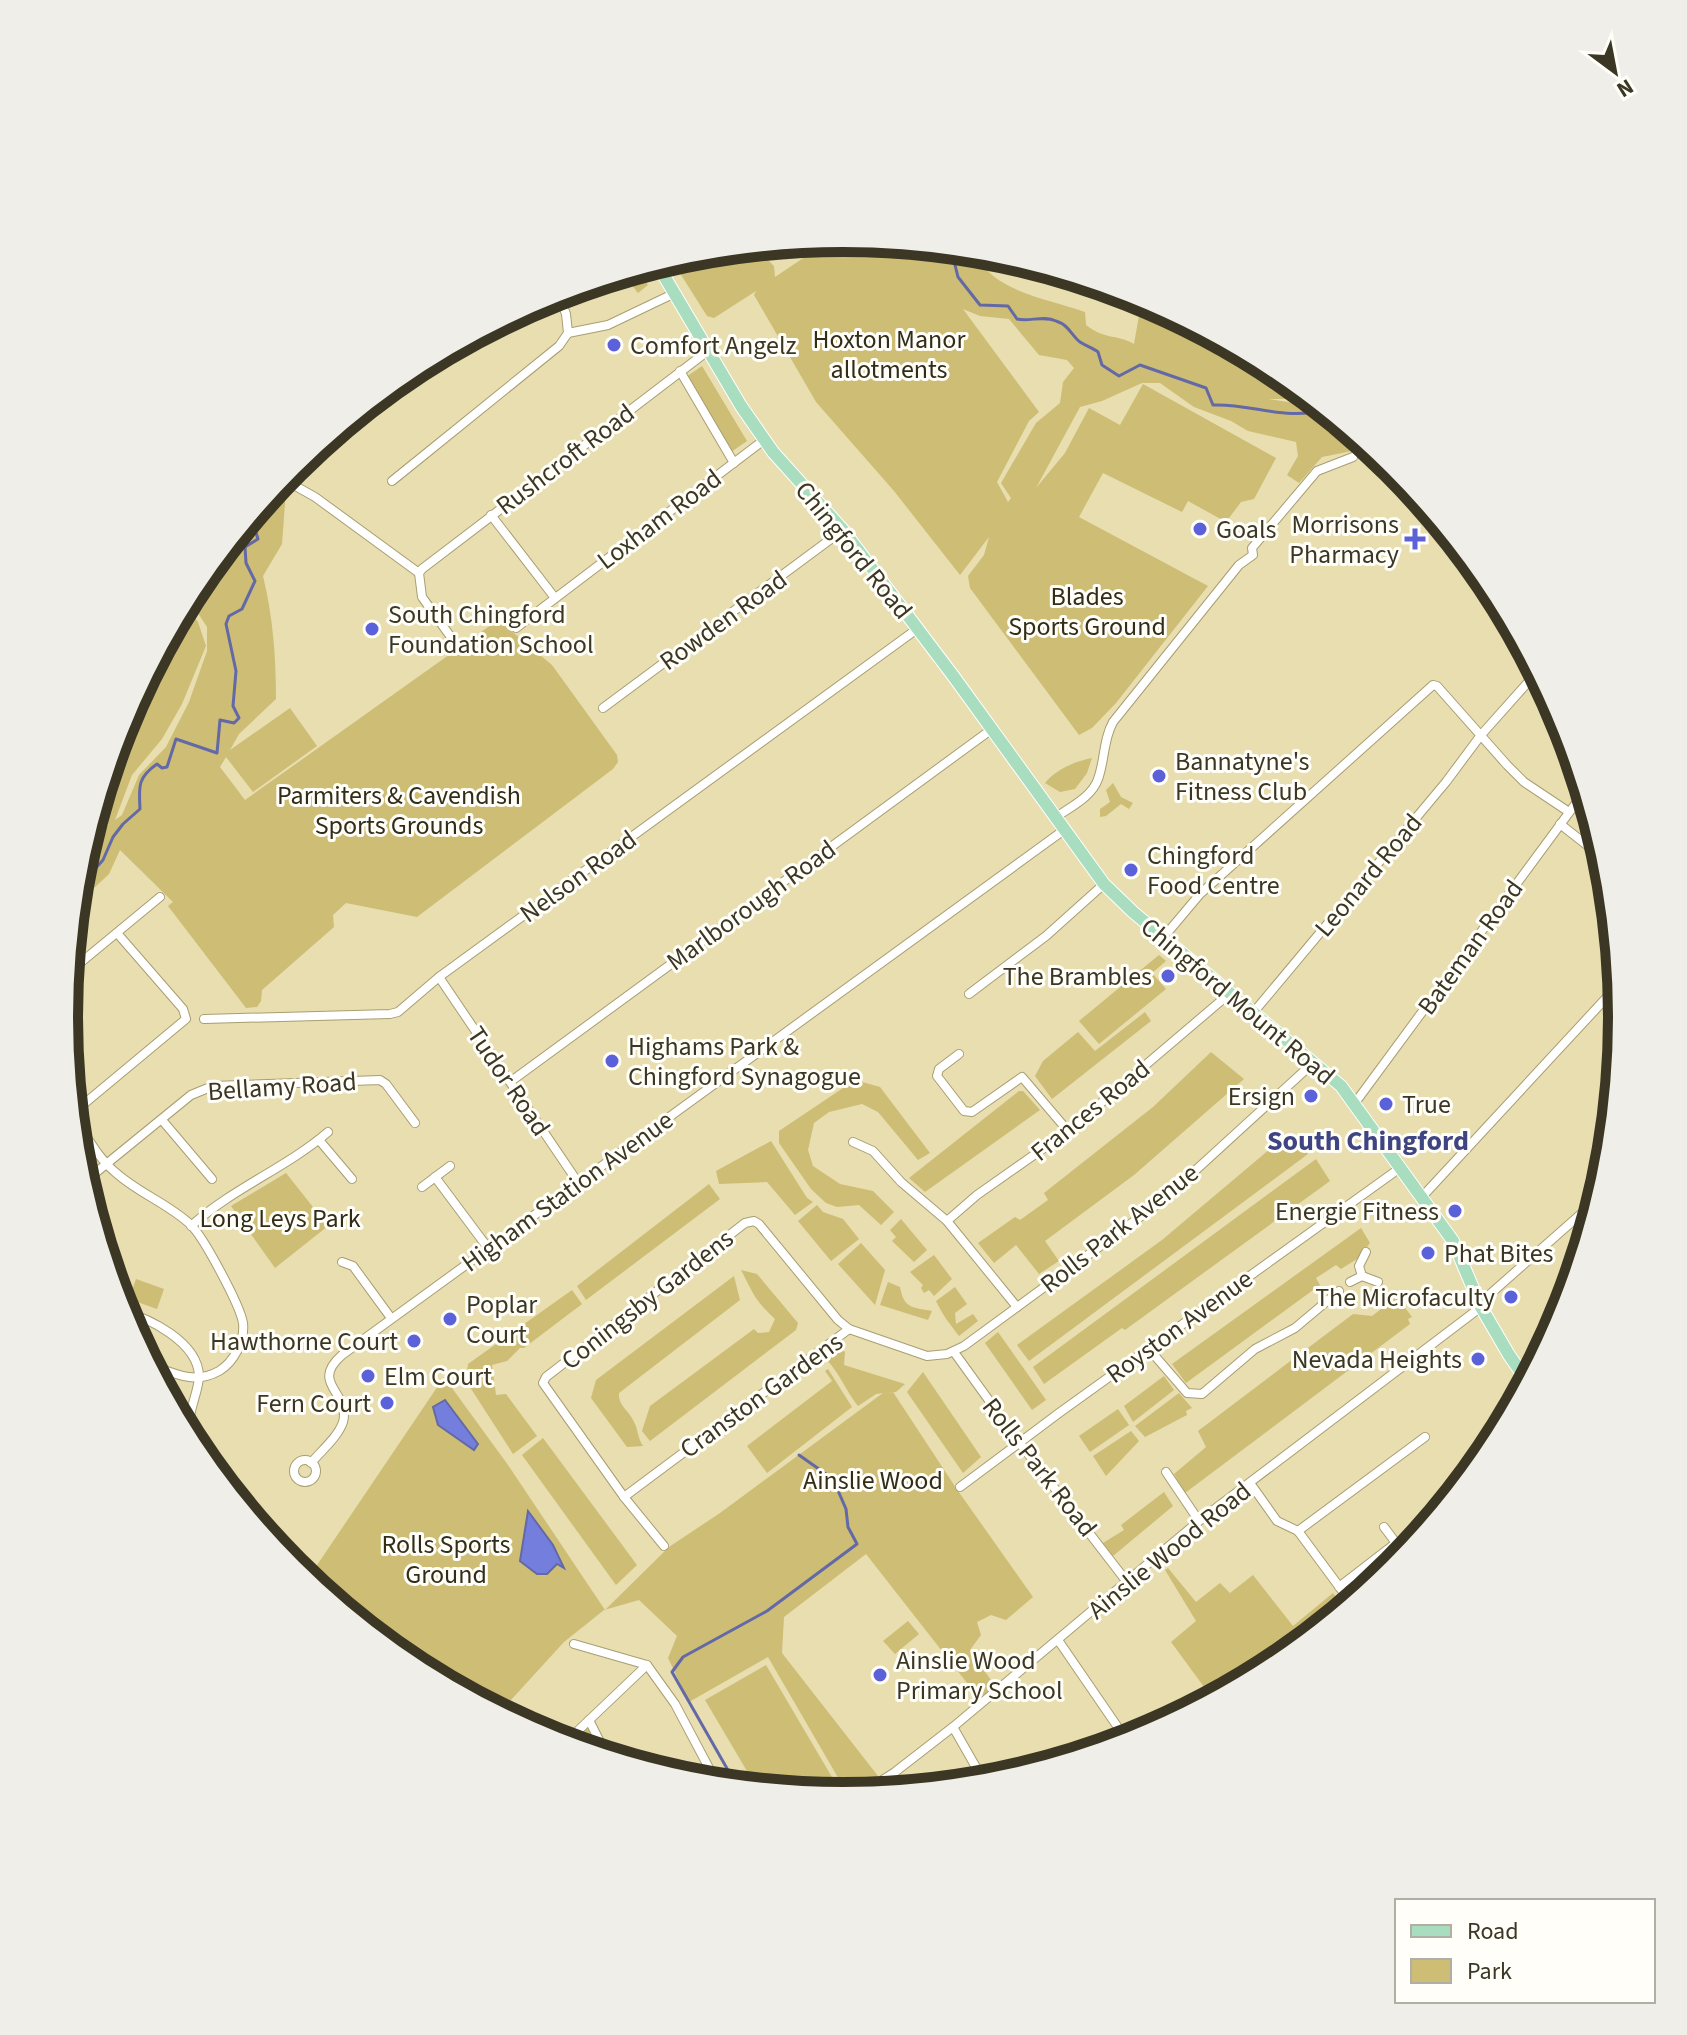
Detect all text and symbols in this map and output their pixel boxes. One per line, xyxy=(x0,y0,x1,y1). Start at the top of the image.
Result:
north arrow xyxy=(1575,32,1655,112)
text: N xyxy=(1610,71,1640,106)
park label: Hoxton Manor allotments xyxy=(813,321,966,388)
place label: Comfort Angelz xyxy=(630,327,797,364)
marker: Comfort Angelz xyxy=(605,336,623,354)
street label: Rushcroft Road xyxy=(488,395,642,524)
street label: Loxham Road xyxy=(589,460,729,579)
street label: Chingford Road xyxy=(786,473,921,627)
place label: Morrisons Pharmacy xyxy=(1289,506,1399,573)
place label: Goals xyxy=(1216,511,1277,548)
marker: Goals xyxy=(1191,520,1209,538)
marker: Morrisons Pharmacy xyxy=(1406,530,1424,548)
street label: Rowden Road xyxy=(652,561,795,679)
park label: Blades Sports Ground xyxy=(1008,578,1166,645)
place label: South Chingford Foundation School xyxy=(388,596,594,663)
marker: South Chingford Foundation School xyxy=(363,620,381,638)
place label: Bannatyne's Fitness Club xyxy=(1175,743,1310,810)
marker: Bannatyne's Fitness Club xyxy=(1150,767,1168,785)
park label: Parmiters & Cavendish Sports Grounds xyxy=(277,777,521,844)
street label: Leonard Road xyxy=(1306,806,1431,945)
street label: Nelson Road xyxy=(512,821,644,932)
street label: Marlborough Road xyxy=(659,831,844,980)
place label: Chingford Food Centre xyxy=(1147,837,1280,904)
marker: Chingford Food Centre xyxy=(1122,861,1140,879)
street label: Bateman Road xyxy=(1409,872,1532,1023)
street label: Chingford Mount Road xyxy=(1132,909,1343,1094)
place label: The Brambles xyxy=(1003,958,1152,995)
marker: The Brambles xyxy=(1159,967,1177,985)
street label: Tudor Road xyxy=(458,1019,559,1144)
place label: Highams Park & Chingford Synagogue xyxy=(628,1028,861,1095)
street label: Frances Road xyxy=(1023,1051,1158,1170)
marker: Highams Park & Chingford Synagogue xyxy=(603,1052,621,1070)
street label: Bellamy Road xyxy=(206,1063,358,1110)
place label: Ersign xyxy=(1228,1078,1295,1115)
place label: True xyxy=(1402,1086,1451,1123)
marker: Ersign xyxy=(1302,1087,1320,1105)
marker: True xyxy=(1377,1095,1395,1113)
street label: Higham Station Avenue xyxy=(454,1102,681,1281)
district label: South Chingford xyxy=(1267,1121,1469,1161)
street label: Rolls Park Avenue xyxy=(1032,1155,1206,1302)
place label: Energie Fitness xyxy=(1275,1193,1439,1230)
park label: Long Leys Park xyxy=(199,1200,361,1237)
marker: Energie Fitness xyxy=(1446,1202,1464,1220)
street label: Coningsby Gardens xyxy=(553,1220,741,1379)
place label: Phat Bites xyxy=(1444,1235,1554,1272)
marker: Phat Bites xyxy=(1419,1244,1437,1262)
street label: Royston Avenue xyxy=(1098,1261,1260,1392)
place label: The Microfaculty xyxy=(1315,1279,1495,1316)
place label: Poplar Court xyxy=(466,1286,538,1353)
marker: The Microfaculty xyxy=(1502,1288,1520,1306)
marker: Poplar Court xyxy=(441,1310,459,1328)
place label: Hawthorne Court xyxy=(210,1323,398,1360)
street label: Cranston Gardens xyxy=(672,1324,850,1467)
marker: Hawthorne Court xyxy=(405,1332,423,1350)
place label: Nevada Heights xyxy=(1292,1341,1462,1378)
marker: Nevada Heights xyxy=(1469,1350,1487,1368)
place label: Elm Court xyxy=(384,1358,492,1395)
marker: Elm Court xyxy=(359,1367,377,1385)
place label: Fern Court xyxy=(256,1385,371,1422)
street label: Rolls Park Road xyxy=(973,1390,1106,1545)
marker: Fern Court xyxy=(378,1394,396,1412)
park label: Ainslie Wood xyxy=(803,1462,943,1499)
street label: Ainslie Wood Road xyxy=(1080,1473,1259,1628)
park label: Rolls Sports Ground xyxy=(382,1526,511,1593)
place label: Ainslie Wood Primary School xyxy=(896,1642,1063,1709)
marker: Ainslie Wood Primary School xyxy=(871,1666,889,1684)
legend xyxy=(1395,1899,1655,2003)
text: Road xyxy=(1467,1914,1519,1949)
text: Park xyxy=(1467,1954,1512,1989)

